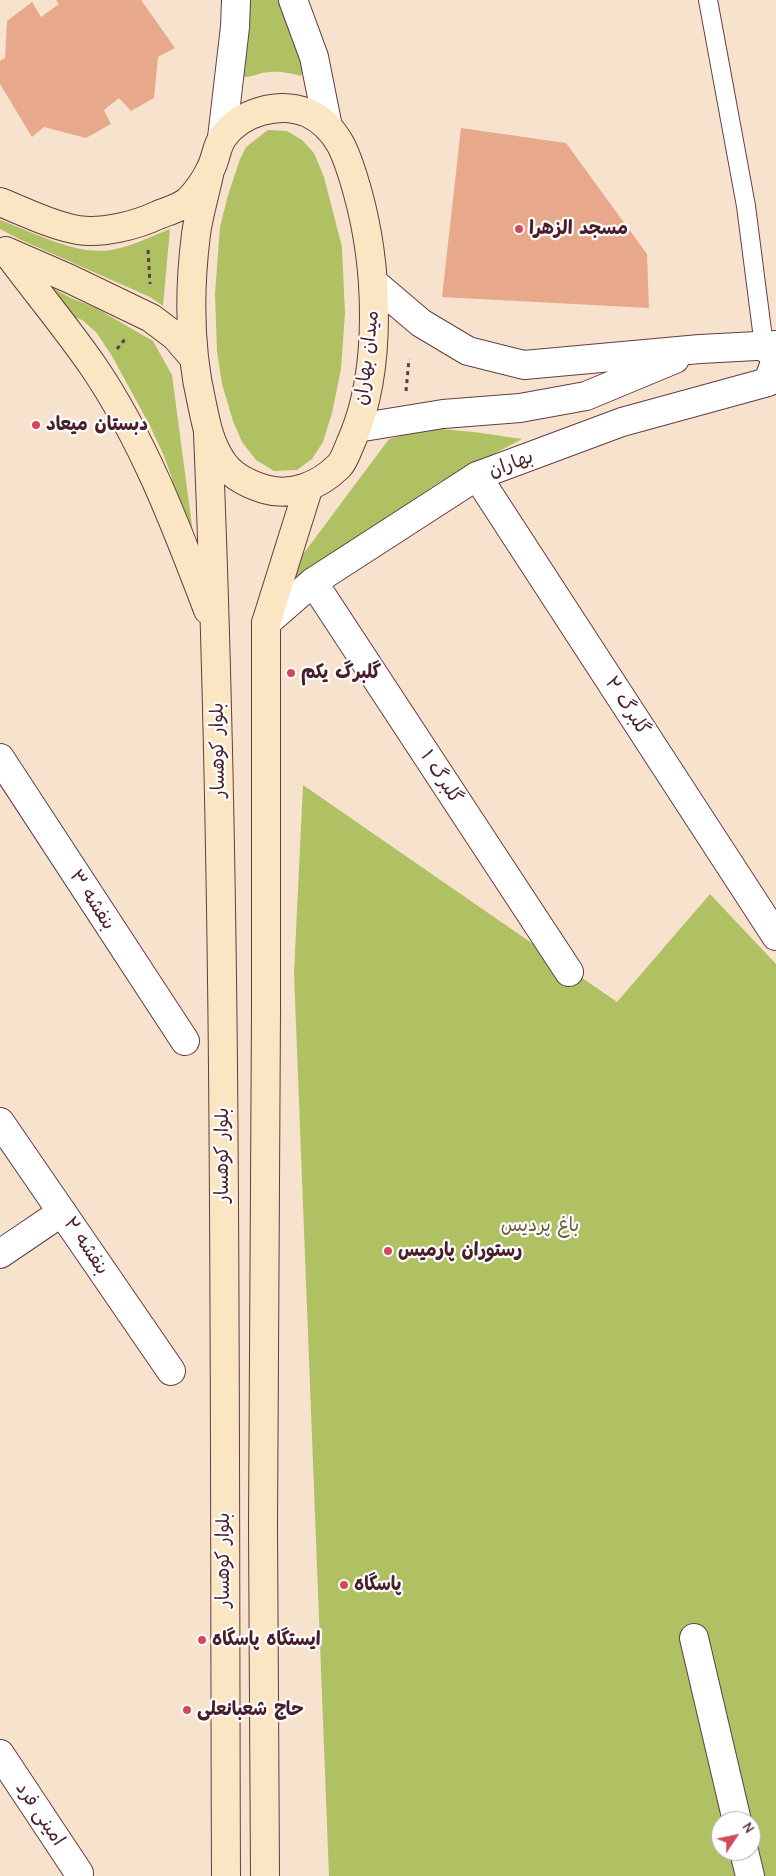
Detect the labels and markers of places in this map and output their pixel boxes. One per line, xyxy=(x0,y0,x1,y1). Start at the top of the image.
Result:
place label: مسجد الزهرا xyxy=(529,218,628,240)
marker: مسجد الزهرا xyxy=(513,223,525,235)
place label: دبستان میعاد xyxy=(46,414,148,436)
marker: دبستان میعاد xyxy=(30,419,42,431)
place label: گلبرگ یکم xyxy=(301,662,381,684)
marker: گلبرگ یکم xyxy=(285,667,297,679)
place label: رستوران پارمیس xyxy=(398,1240,522,1262)
marker: رستوران پارمیس xyxy=(382,1245,394,1257)
place label: پاسگاه xyxy=(354,1574,402,1596)
marker: پاسگاه xyxy=(338,1579,350,1591)
place label: ایستگاه پاسگاه xyxy=(212,1629,321,1651)
marker: ایستگاه پاسگاه xyxy=(196,1634,208,1646)
place label: حاج شعبانعلی xyxy=(197,1699,304,1721)
marker: حاج شعبانعلی xyxy=(181,1704,193,1716)

